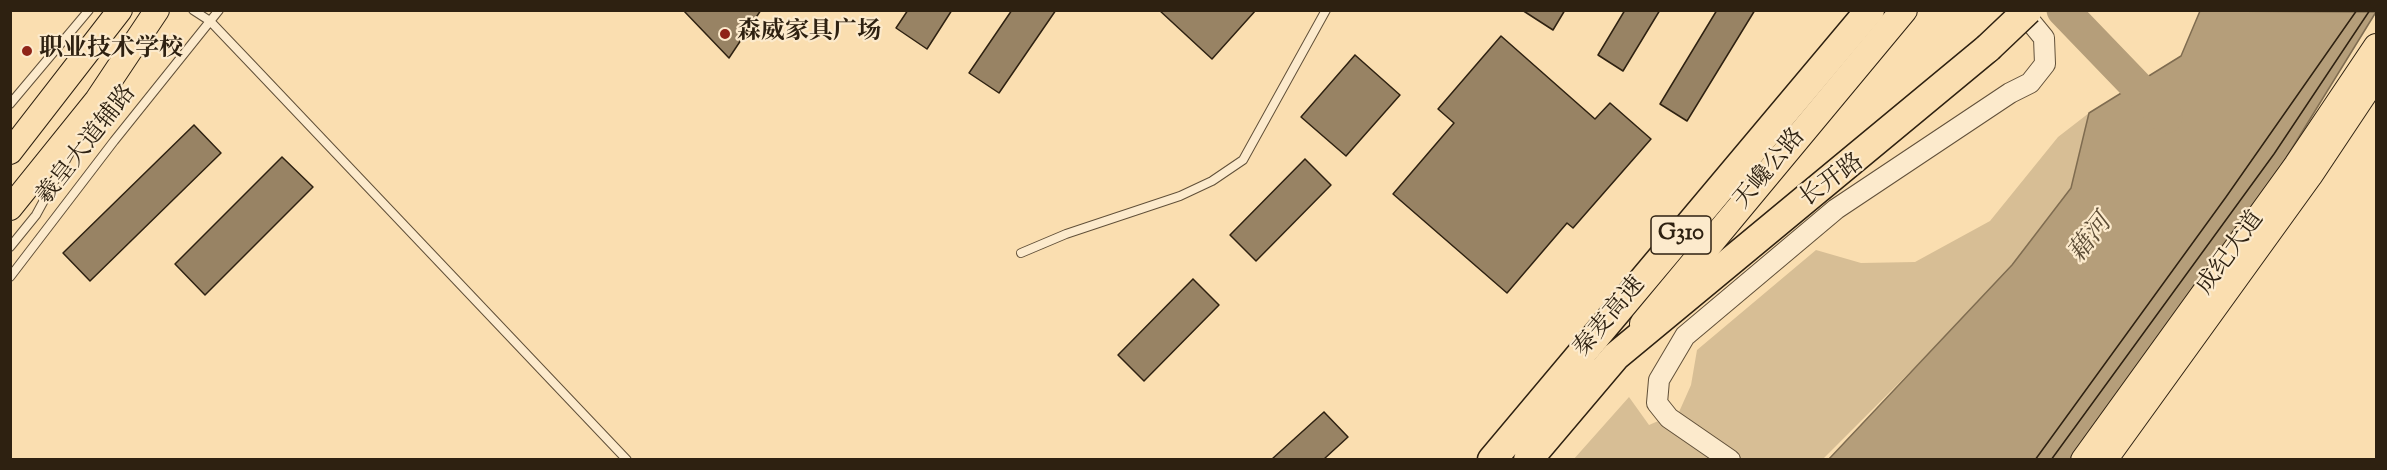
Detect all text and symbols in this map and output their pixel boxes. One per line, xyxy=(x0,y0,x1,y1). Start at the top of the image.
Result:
place label: 森威家具广场 xyxy=(737,20,881,48)
marker: 森威家具广场 xyxy=(718,27,732,41)
place label: 职业技术学校 xyxy=(39,37,183,65)
marker: 职业技术学校 xyxy=(20,44,34,58)
street label: 羲皇大道辅路 xyxy=(32,80,144,212)
street label: 天巉公路 xyxy=(1729,124,1813,216)
street label: 长开路 xyxy=(1795,149,1871,215)
street label: 成纪大道 xyxy=(2192,207,2272,301)
water label: 藉河 xyxy=(2064,210,2120,270)
road number: G310 xyxy=(1651,216,1711,254)
street label: 秦麦高速 xyxy=(1569,272,1653,364)

